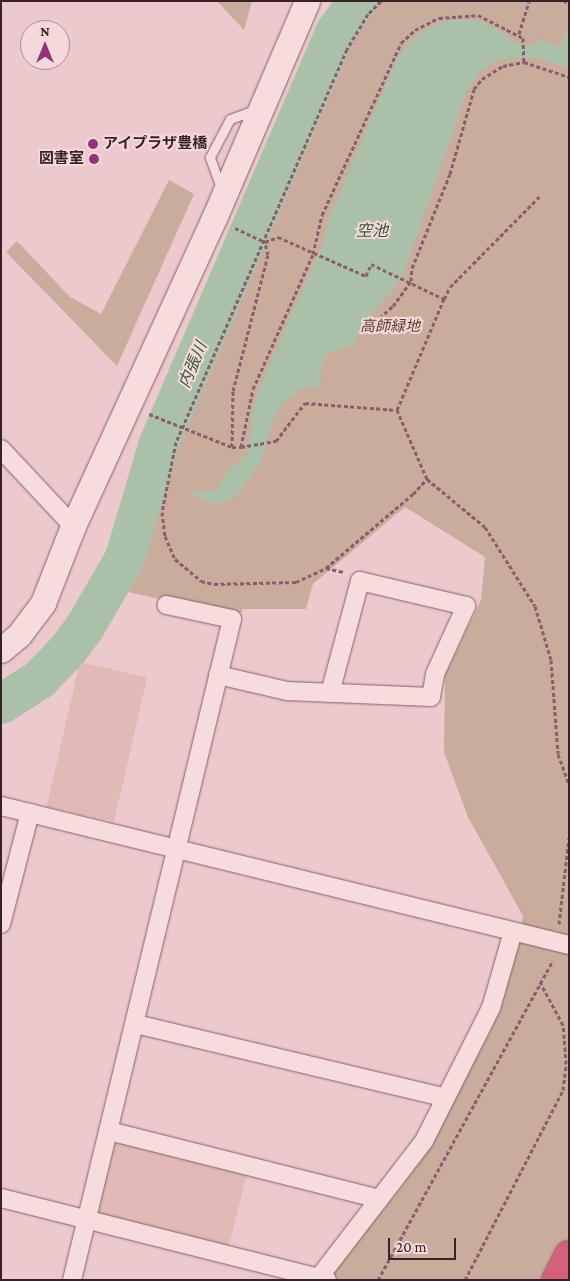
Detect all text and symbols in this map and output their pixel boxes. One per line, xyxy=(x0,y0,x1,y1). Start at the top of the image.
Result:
north arrow xyxy=(20,20,70,70)
text: N xyxy=(40,23,50,39)
place label: アイプラザ豊橋 xyxy=(103,135,208,153)
marker: アイプラザ豊橋 xyxy=(87,138,99,150)
place label: 図書室 xyxy=(39,150,84,168)
marker: 図書室 xyxy=(88,153,100,165)
water label: 空池 xyxy=(356,221,388,241)
park label: 高師緑地 xyxy=(360,318,420,336)
water label: 内張川 xyxy=(175,339,211,391)
scale bar xyxy=(390,1228,458,1260)
text: 20 m xyxy=(396,1239,427,1255)

